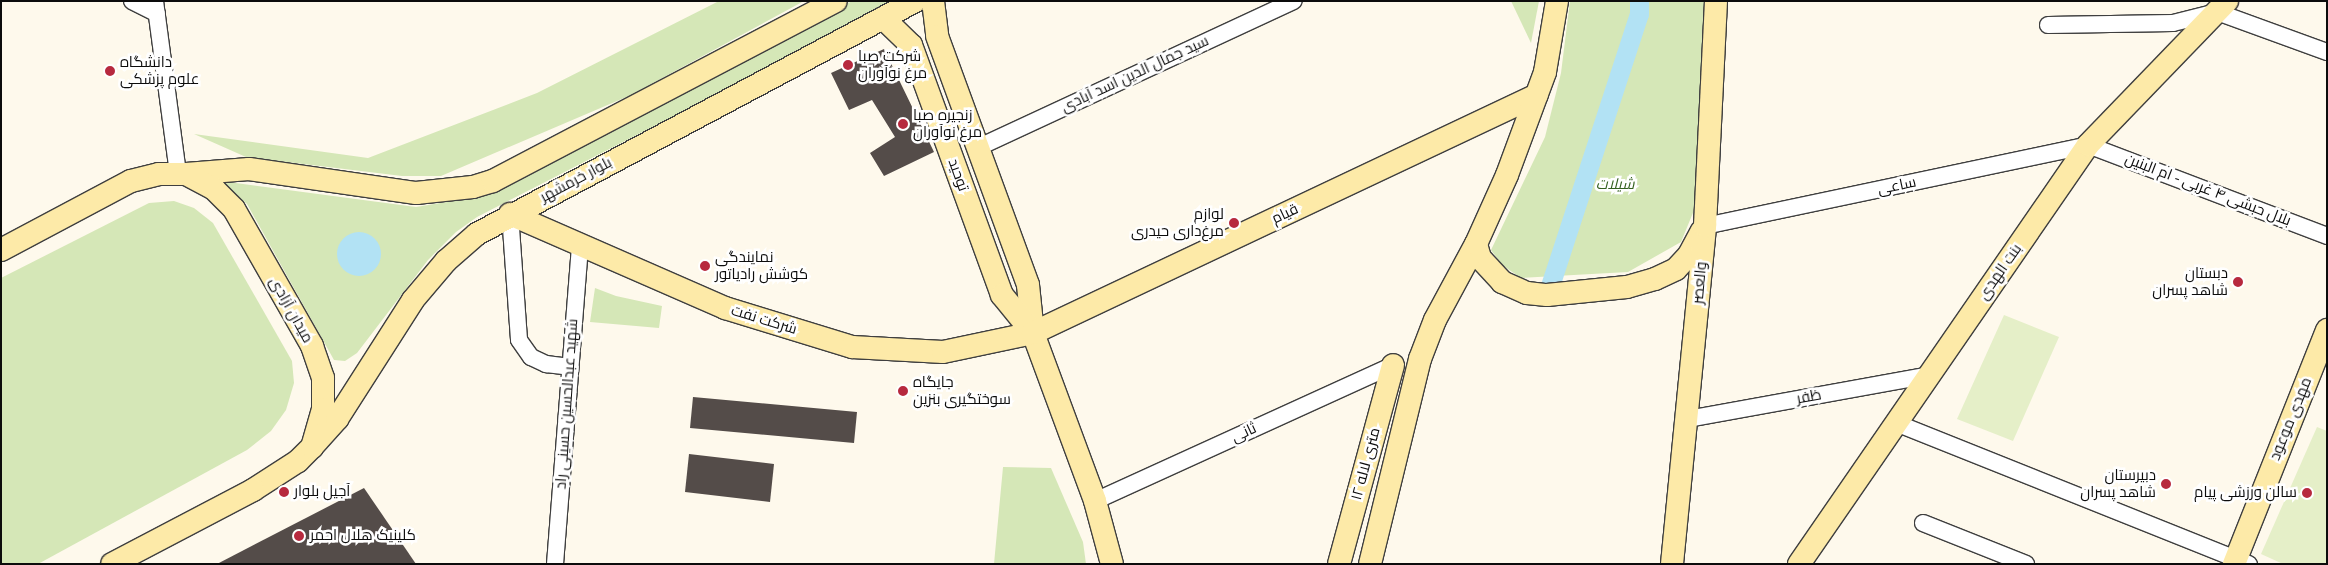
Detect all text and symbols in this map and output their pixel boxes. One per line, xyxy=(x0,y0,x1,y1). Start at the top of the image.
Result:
street label: سید جمال الدین اسد آبادی xyxy=(1058,32,1212,116)
place label: شرکت صبا مرغ نوآوران xyxy=(858,47,927,82)
place label: دانشگاه علوم پزشکی xyxy=(120,53,199,88)
marker: شرکت صبا مرغ نوآوران xyxy=(842,59,854,71)
marker: دانشگاه علوم پزشکی xyxy=(104,65,116,77)
place label: زنجیره صبا مرغ نوآوران xyxy=(913,106,982,141)
marker: زنجیره صبا مرغ نوآوران xyxy=(897,118,909,130)
street label: بلال حبشی ۴ غربی - ام البنین xyxy=(2122,150,2294,230)
street label: بلوار خرمشهر xyxy=(537,154,615,206)
street label: توحید xyxy=(944,156,972,194)
street label: ساعی xyxy=(1876,173,1918,199)
park label: شیلات xyxy=(1596,176,1634,194)
street label: قیام xyxy=(1269,200,1301,228)
place label: لوازم مرغ‌داری حیدری xyxy=(1131,205,1224,240)
marker: لوازم مرغ‌داری حیدری xyxy=(1228,217,1240,229)
street label: بنت الهدی xyxy=(1974,241,2026,303)
place label: نمایندگی کوشش رادیاتور xyxy=(715,248,808,283)
marker: نمایندگی کوشش رادیاتور xyxy=(699,260,711,272)
street label: والعصر xyxy=(1689,261,1711,305)
place label: دبستان شاهد پسران xyxy=(2152,264,2228,299)
street label: میدان آزادی xyxy=(266,274,316,346)
marker: دبستان شاهد پسران xyxy=(2232,276,2244,288)
street label: شرکت نفت xyxy=(729,301,799,339)
street label: شهید عبدالحسین حسینی راد xyxy=(552,318,582,490)
place label: جایگاه سوختگیرى بنزین xyxy=(913,373,1011,408)
street label: مهدی موعود xyxy=(2266,375,2316,463)
marker: جایگاه سوختگیرى بنزین xyxy=(897,385,909,397)
street label: ظفر xyxy=(1795,386,1823,408)
street label: ثانی xyxy=(1229,419,1259,447)
street label: ۱۲ متری لاله xyxy=(1348,426,1384,502)
place label: دبیرستان شاهد پسران xyxy=(2080,466,2156,501)
marker: دبیرستان شاهد پسران xyxy=(2160,478,2172,490)
place label: آجیل بلوار xyxy=(294,483,350,501)
place label: سالن ورزشی پیام xyxy=(2194,484,2297,502)
marker: آجیل بلوار xyxy=(278,486,290,498)
marker: سالن ورزشی پیام xyxy=(2301,487,2313,499)
place label: کلینیک هلال احمر xyxy=(310,527,416,545)
marker: کلینیک هلال احمر xyxy=(292,529,306,543)

